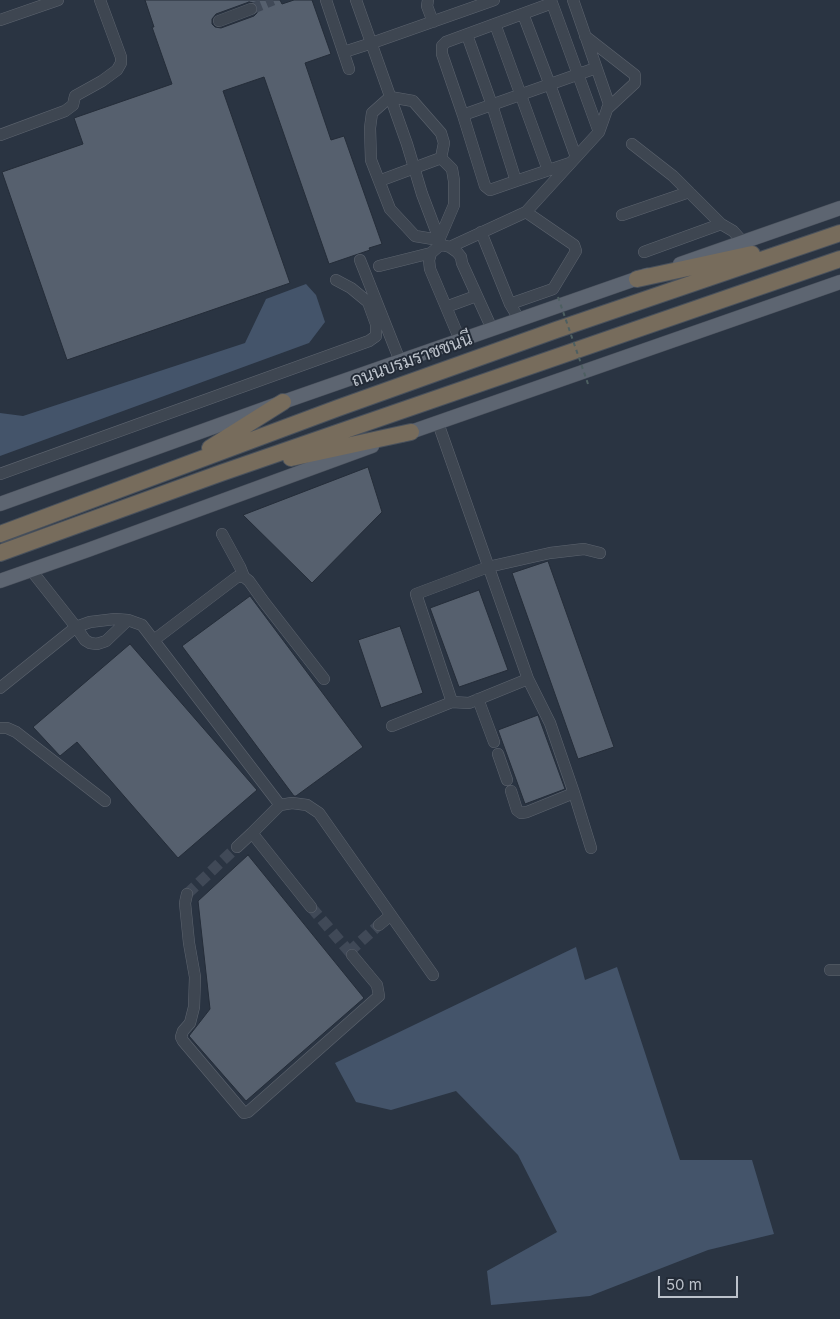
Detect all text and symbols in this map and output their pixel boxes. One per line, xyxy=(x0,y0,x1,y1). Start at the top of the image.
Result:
street label: ถนนบรมราชชนนี xyxy=(349,328,475,392)
scale bar xyxy=(660,1266,740,1298)
text: 50 m xyxy=(666,1275,702,1294)

